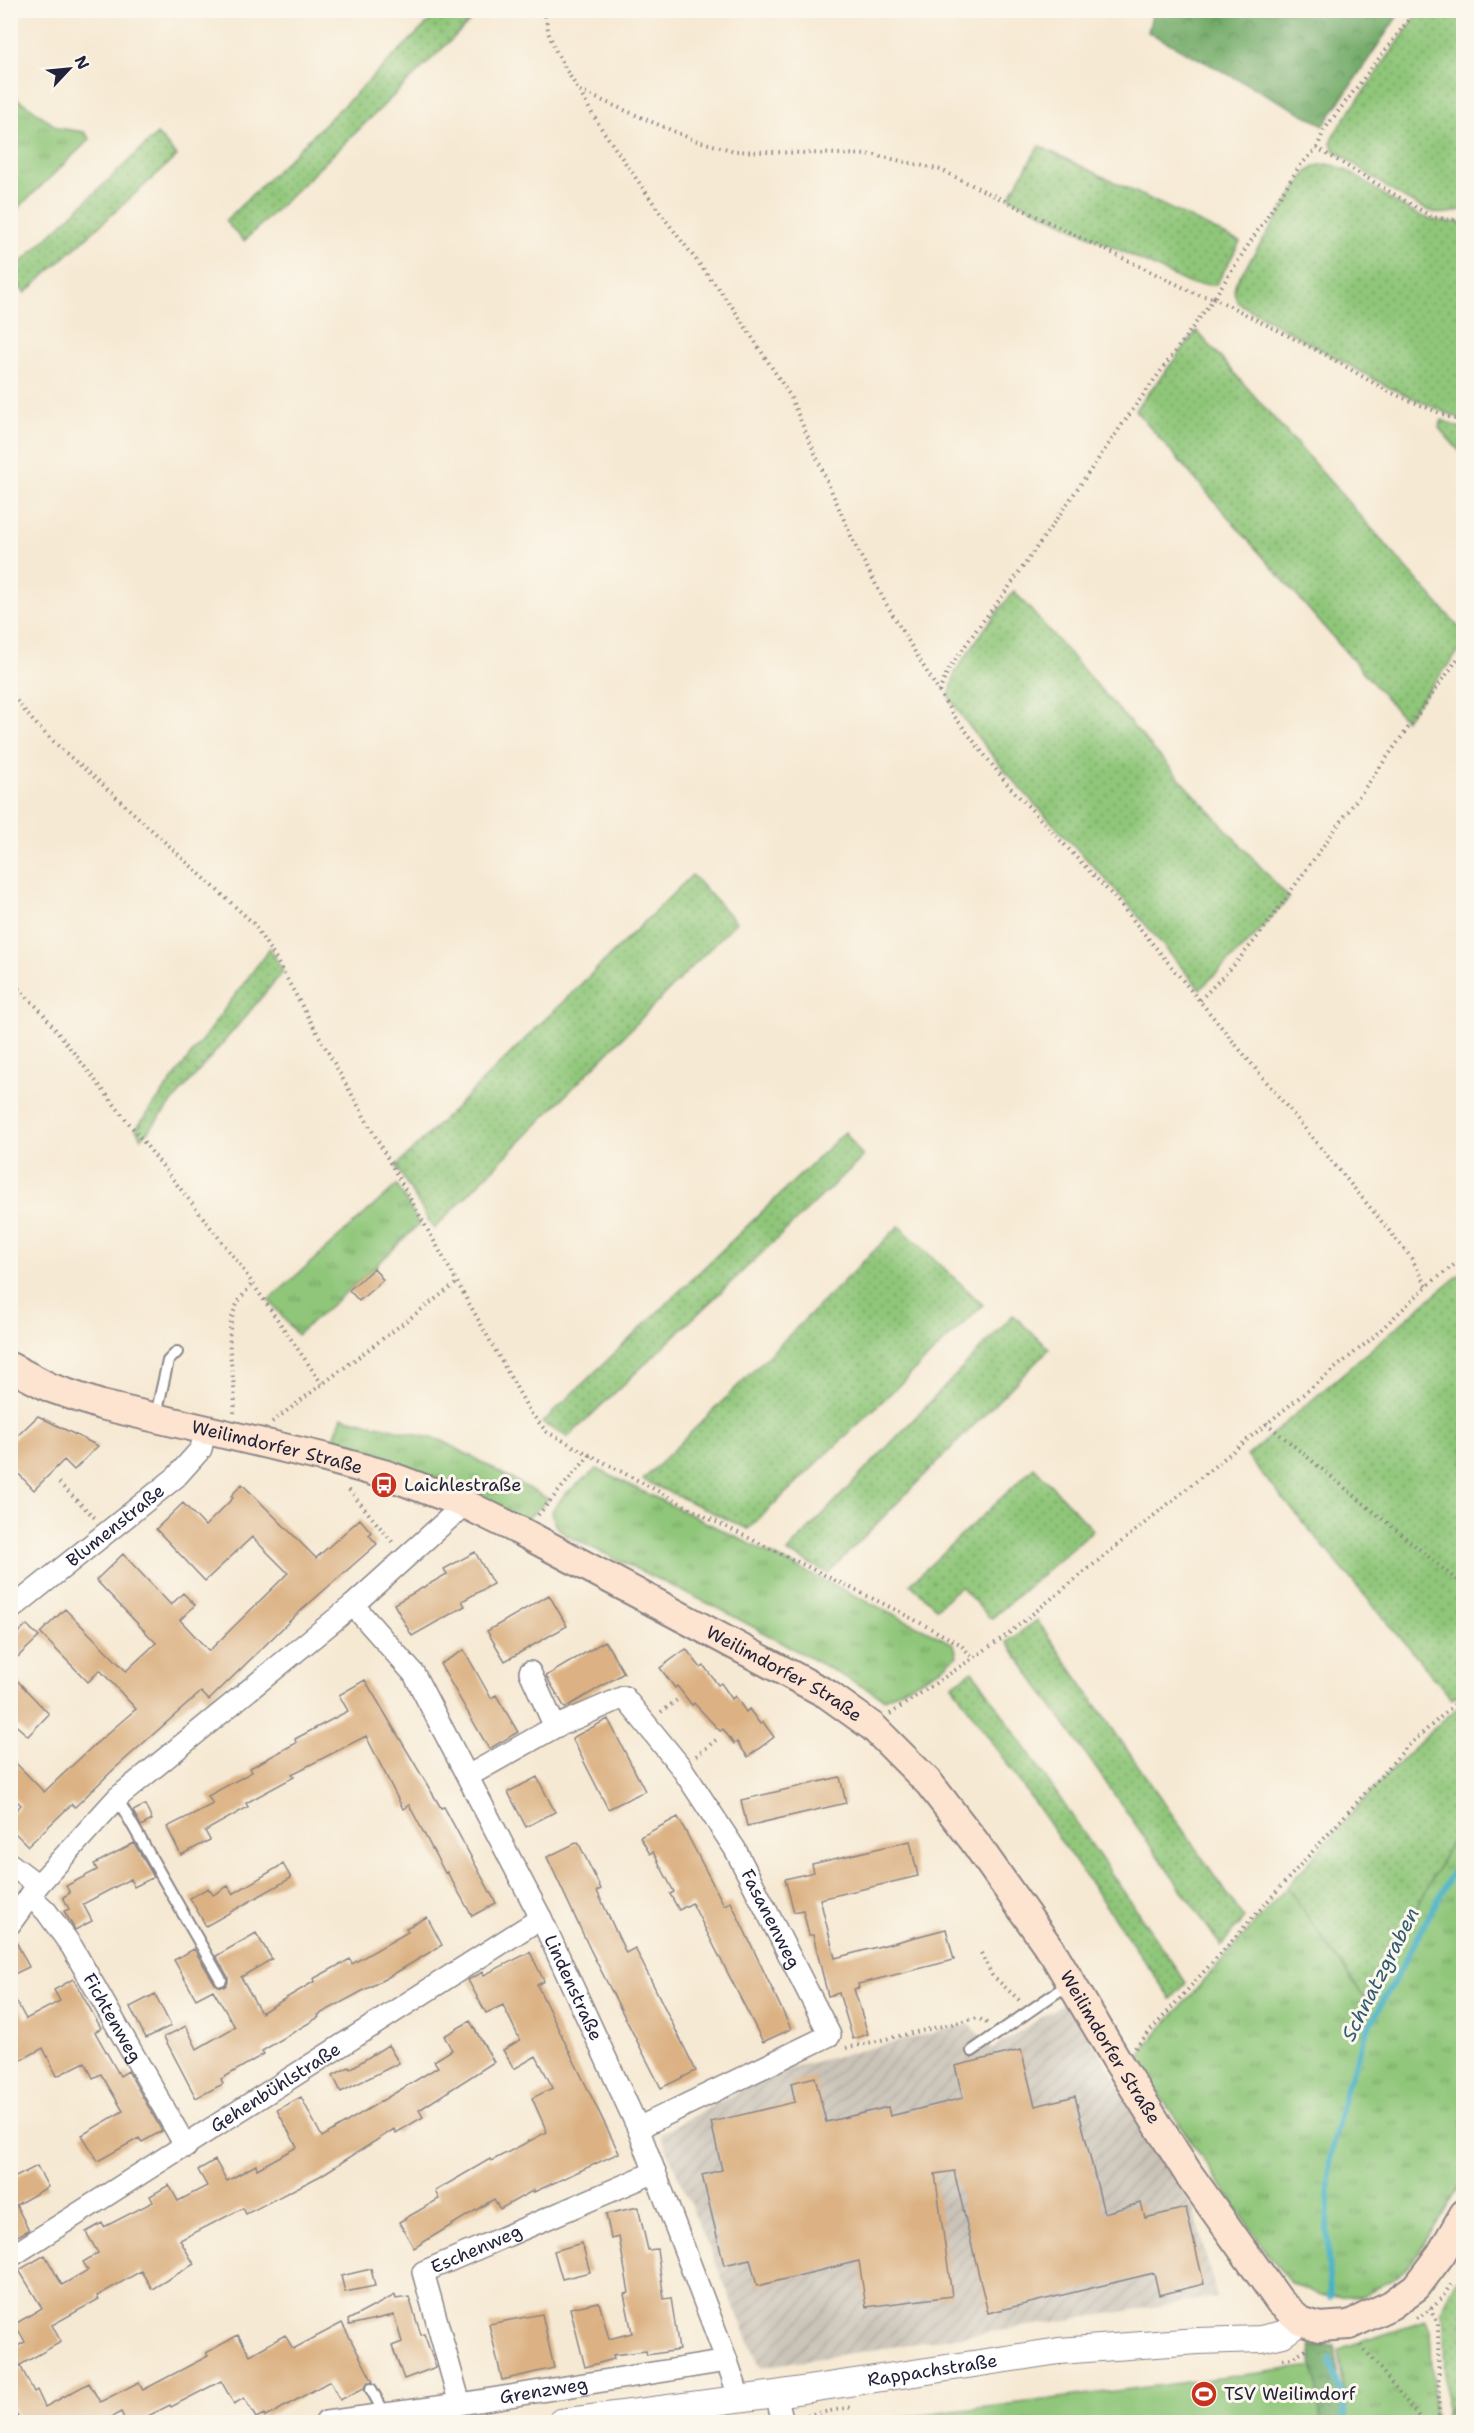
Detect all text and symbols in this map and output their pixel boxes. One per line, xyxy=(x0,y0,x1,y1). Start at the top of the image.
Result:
north arrow xyxy=(39,39,99,99)
text: N xyxy=(70,52,94,73)
street label: Weilimdorfer Straße xyxy=(189,1415,366,1480)
bus stop icon: Laichlestraße xyxy=(369,1470,399,1500)
place label: Laichlestraße xyxy=(404,1473,521,1497)
street label: Blumenstraße xyxy=(61,1479,170,1572)
street label: Weilimdorfer Straße xyxy=(702,1620,867,1727)
street label: Fasanenweg xyxy=(735,1865,806,1973)
water label: Schnatzgraben xyxy=(1335,1903,1425,2045)
street label: Lindenstraße xyxy=(538,1931,608,2045)
street label: Weilimdorfer Straße xyxy=(1054,1966,1166,2129)
street label: Fichtenweg xyxy=(77,1969,147,2067)
street label: Gehenbühlstraße xyxy=(206,2037,345,2138)
street label: Eschenweg xyxy=(427,2219,525,2279)
street label: Rappachstraße xyxy=(866,2349,999,2392)
street label: Grenzweg xyxy=(498,2372,589,2409)
sports icon: TSV Weilimdorf xyxy=(1189,2379,1219,2409)
place label: TSV Weilimdorf xyxy=(1224,2382,1356,2406)

